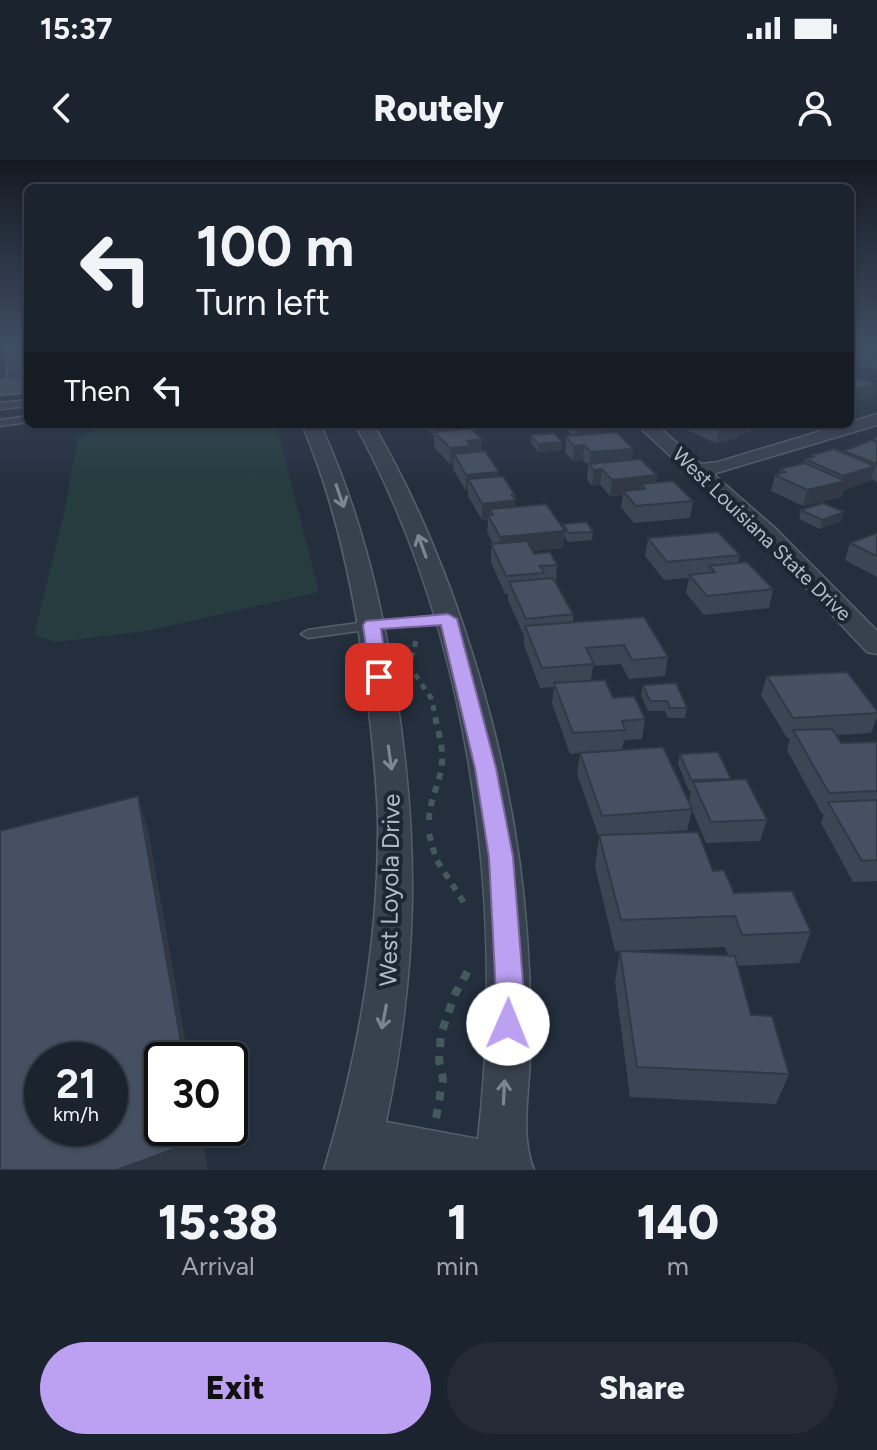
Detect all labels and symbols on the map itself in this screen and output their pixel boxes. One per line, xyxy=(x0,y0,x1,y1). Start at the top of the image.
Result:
street label: West Louisiana State Drive xyxy=(668,442,856,626)
one-way arrow xyxy=(333,484,348,509)
one-way arrow xyxy=(414,534,428,559)
pin xyxy=(345,643,413,711)
one-way arrow xyxy=(383,744,398,770)
street label: West Loyola Drive xyxy=(373,793,406,987)
position arrow xyxy=(466,982,550,1066)
one-way arrow xyxy=(376,1004,391,1029)
speed limit sign: 30 xyxy=(144,1042,248,1146)
one-way arrow xyxy=(497,1079,512,1106)

